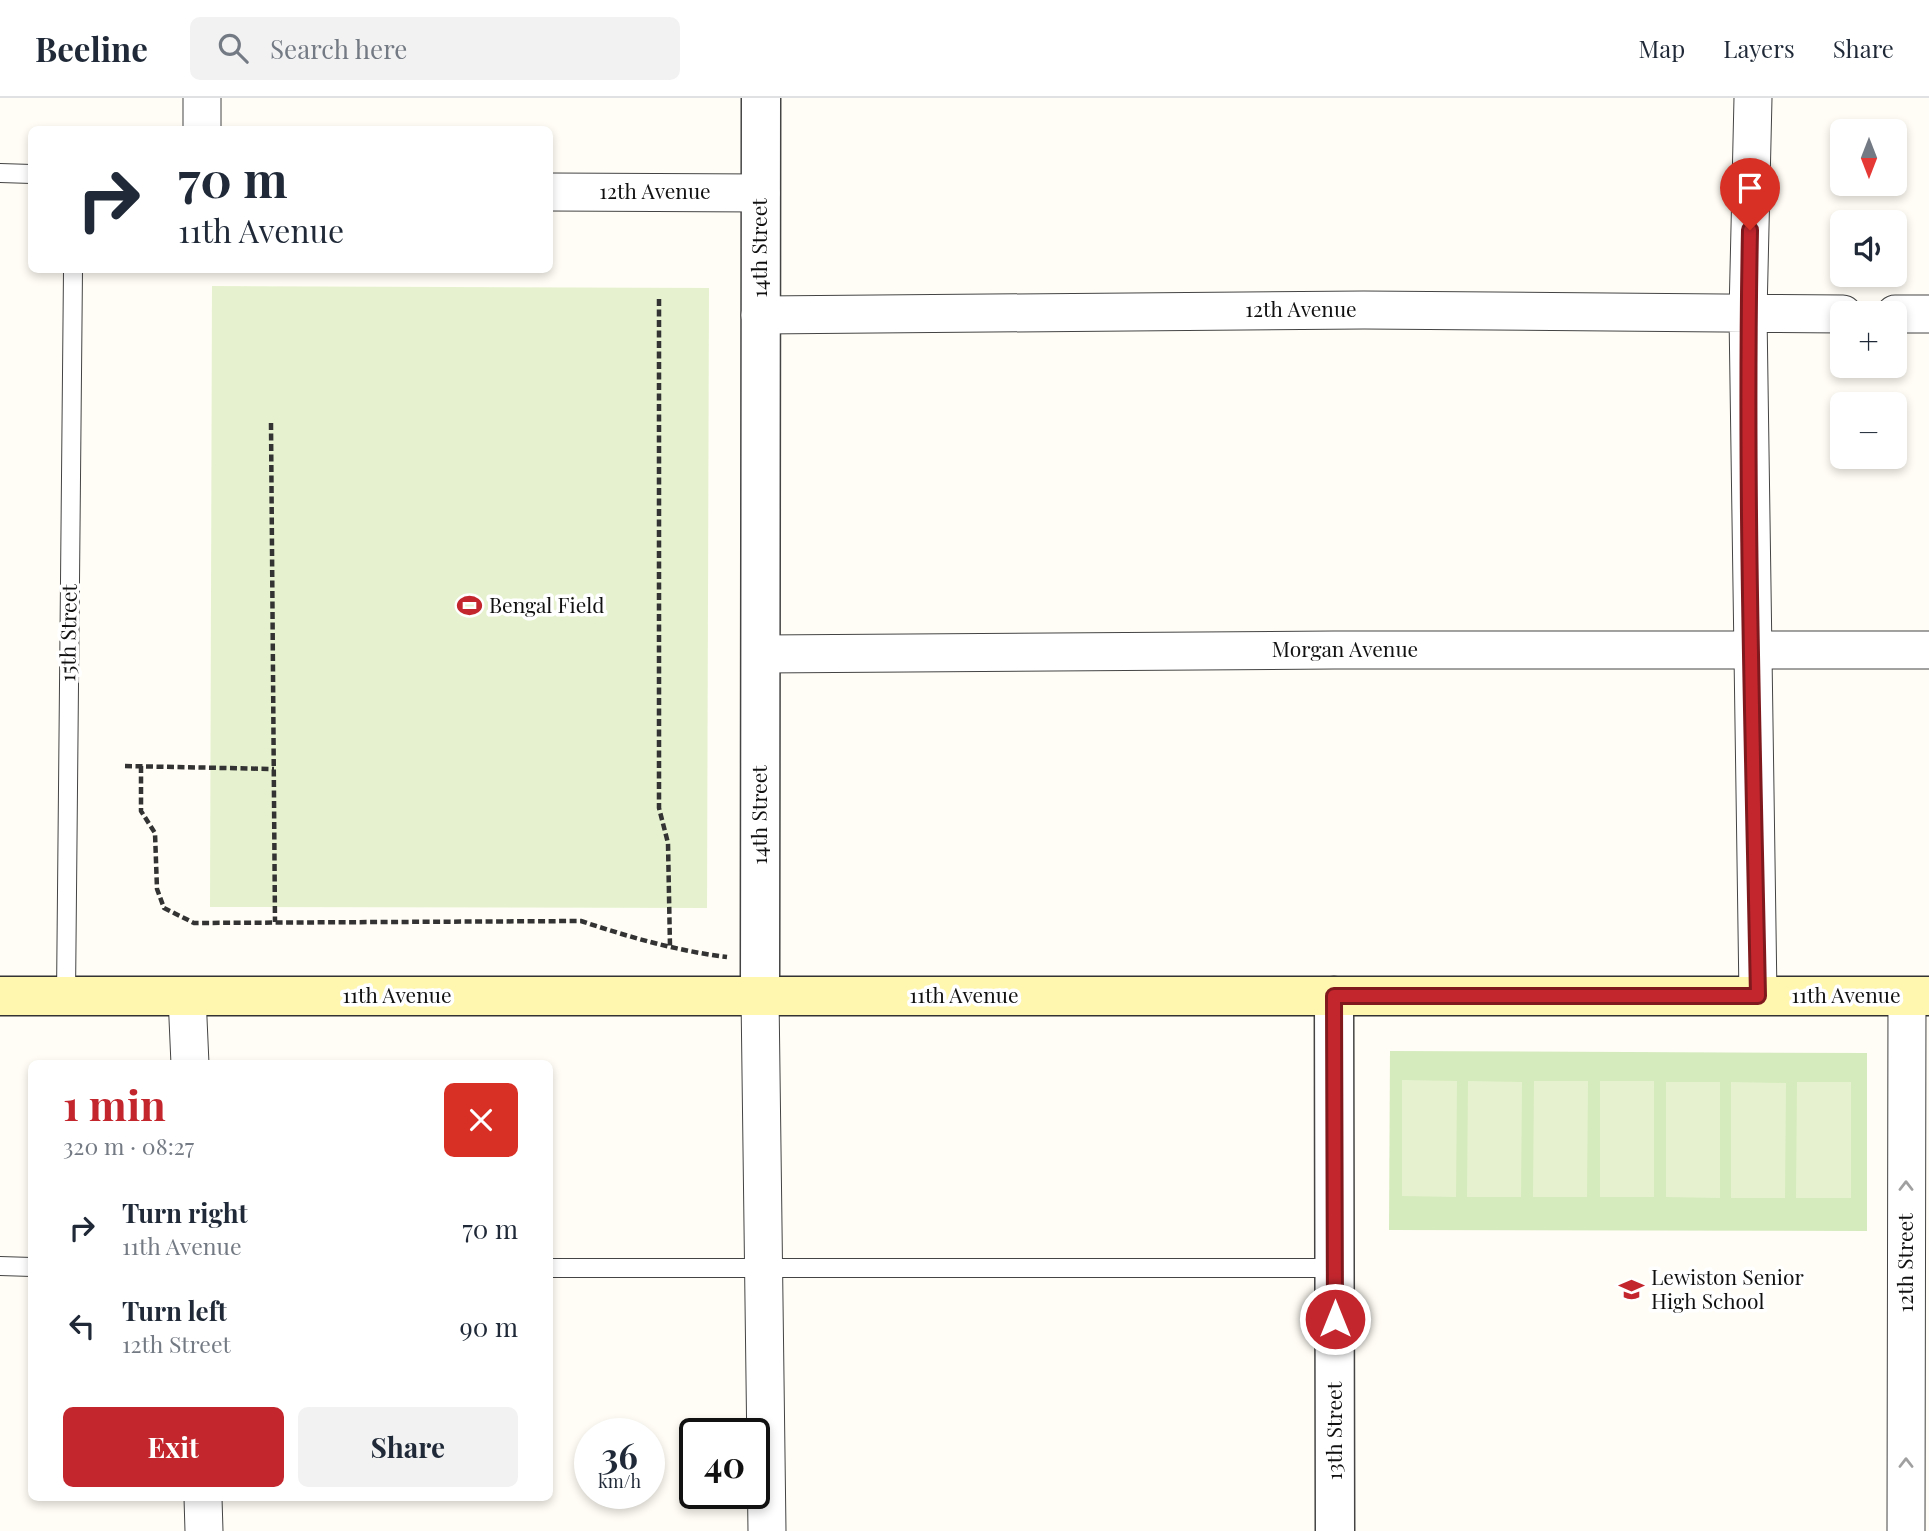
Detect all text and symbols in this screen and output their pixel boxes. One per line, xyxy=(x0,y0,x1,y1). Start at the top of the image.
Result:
search box xyxy=(190,17,680,80)
text: Beeline xyxy=(35,26,148,70)
icon: search xyxy=(214,29,252,67)
text: Search here xyxy=(270,31,407,66)
text: Map xyxy=(1639,32,1685,64)
text: Layers xyxy=(1723,32,1795,64)
text: Share xyxy=(1833,32,1894,64)
north arrow xyxy=(1830,119,1908,196)
map controls xyxy=(1830,119,1907,469)
text: 70 m xyxy=(178,145,288,210)
icon: right xyxy=(63,154,154,245)
pin xyxy=(1720,158,1780,230)
icon: arrive xyxy=(1731,169,1769,207)
street label: 12th Avenue xyxy=(599,176,711,204)
street label: 14th Street xyxy=(744,198,772,298)
text: 11th Avenue xyxy=(178,208,344,251)
button: sound xyxy=(1830,210,1907,287)
street label: 12th Avenue xyxy=(1245,294,1357,322)
button: + xyxy=(1830,301,1907,378)
button: − xyxy=(1830,392,1907,469)
street label: 15th Street xyxy=(52,583,82,682)
place label: Bengal Field xyxy=(489,590,604,618)
sports icon: Bengal Field xyxy=(455,592,483,620)
street label: Morgan Avenue xyxy=(1272,634,1418,662)
street label: 14th Street xyxy=(744,765,772,865)
street label: 11th Avenue xyxy=(342,980,452,1008)
street label: 11th Avenue xyxy=(909,980,1019,1008)
street label: 11th Avenue xyxy=(1791,980,1901,1008)
text: 1 min xyxy=(63,1076,166,1132)
button: close xyxy=(444,1083,518,1157)
text: 320 m · 08:27 xyxy=(63,1130,194,1161)
one-way arrow xyxy=(1898,1181,1914,1191)
text: Turn right xyxy=(122,1195,248,1230)
icon: right xyxy=(63,1209,101,1247)
text: 70 m xyxy=(462,1211,518,1246)
street label: 12th Street xyxy=(1890,1213,1918,1313)
text: 11th Avenue xyxy=(122,1230,242,1261)
place label: Lewiston Senior High School xyxy=(1651,1262,1804,1314)
school or university icon: Lewiston Senior High School xyxy=(1617,1276,1645,1304)
position arrow xyxy=(1298,1282,1372,1356)
text: Turn left xyxy=(122,1293,227,1328)
icon: left xyxy=(63,1307,101,1345)
text: 90 m xyxy=(460,1309,518,1344)
text: 12th Street xyxy=(122,1328,231,1359)
street label: 13th Street xyxy=(1319,1381,1347,1480)
button: Exit xyxy=(63,1407,284,1487)
button: Share xyxy=(298,1407,518,1487)
speed limit sign: 40 xyxy=(679,1418,770,1509)
text: 36 xyxy=(601,1431,638,1478)
one-way arrow xyxy=(1898,1457,1914,1468)
text: km/h xyxy=(598,1469,641,1493)

